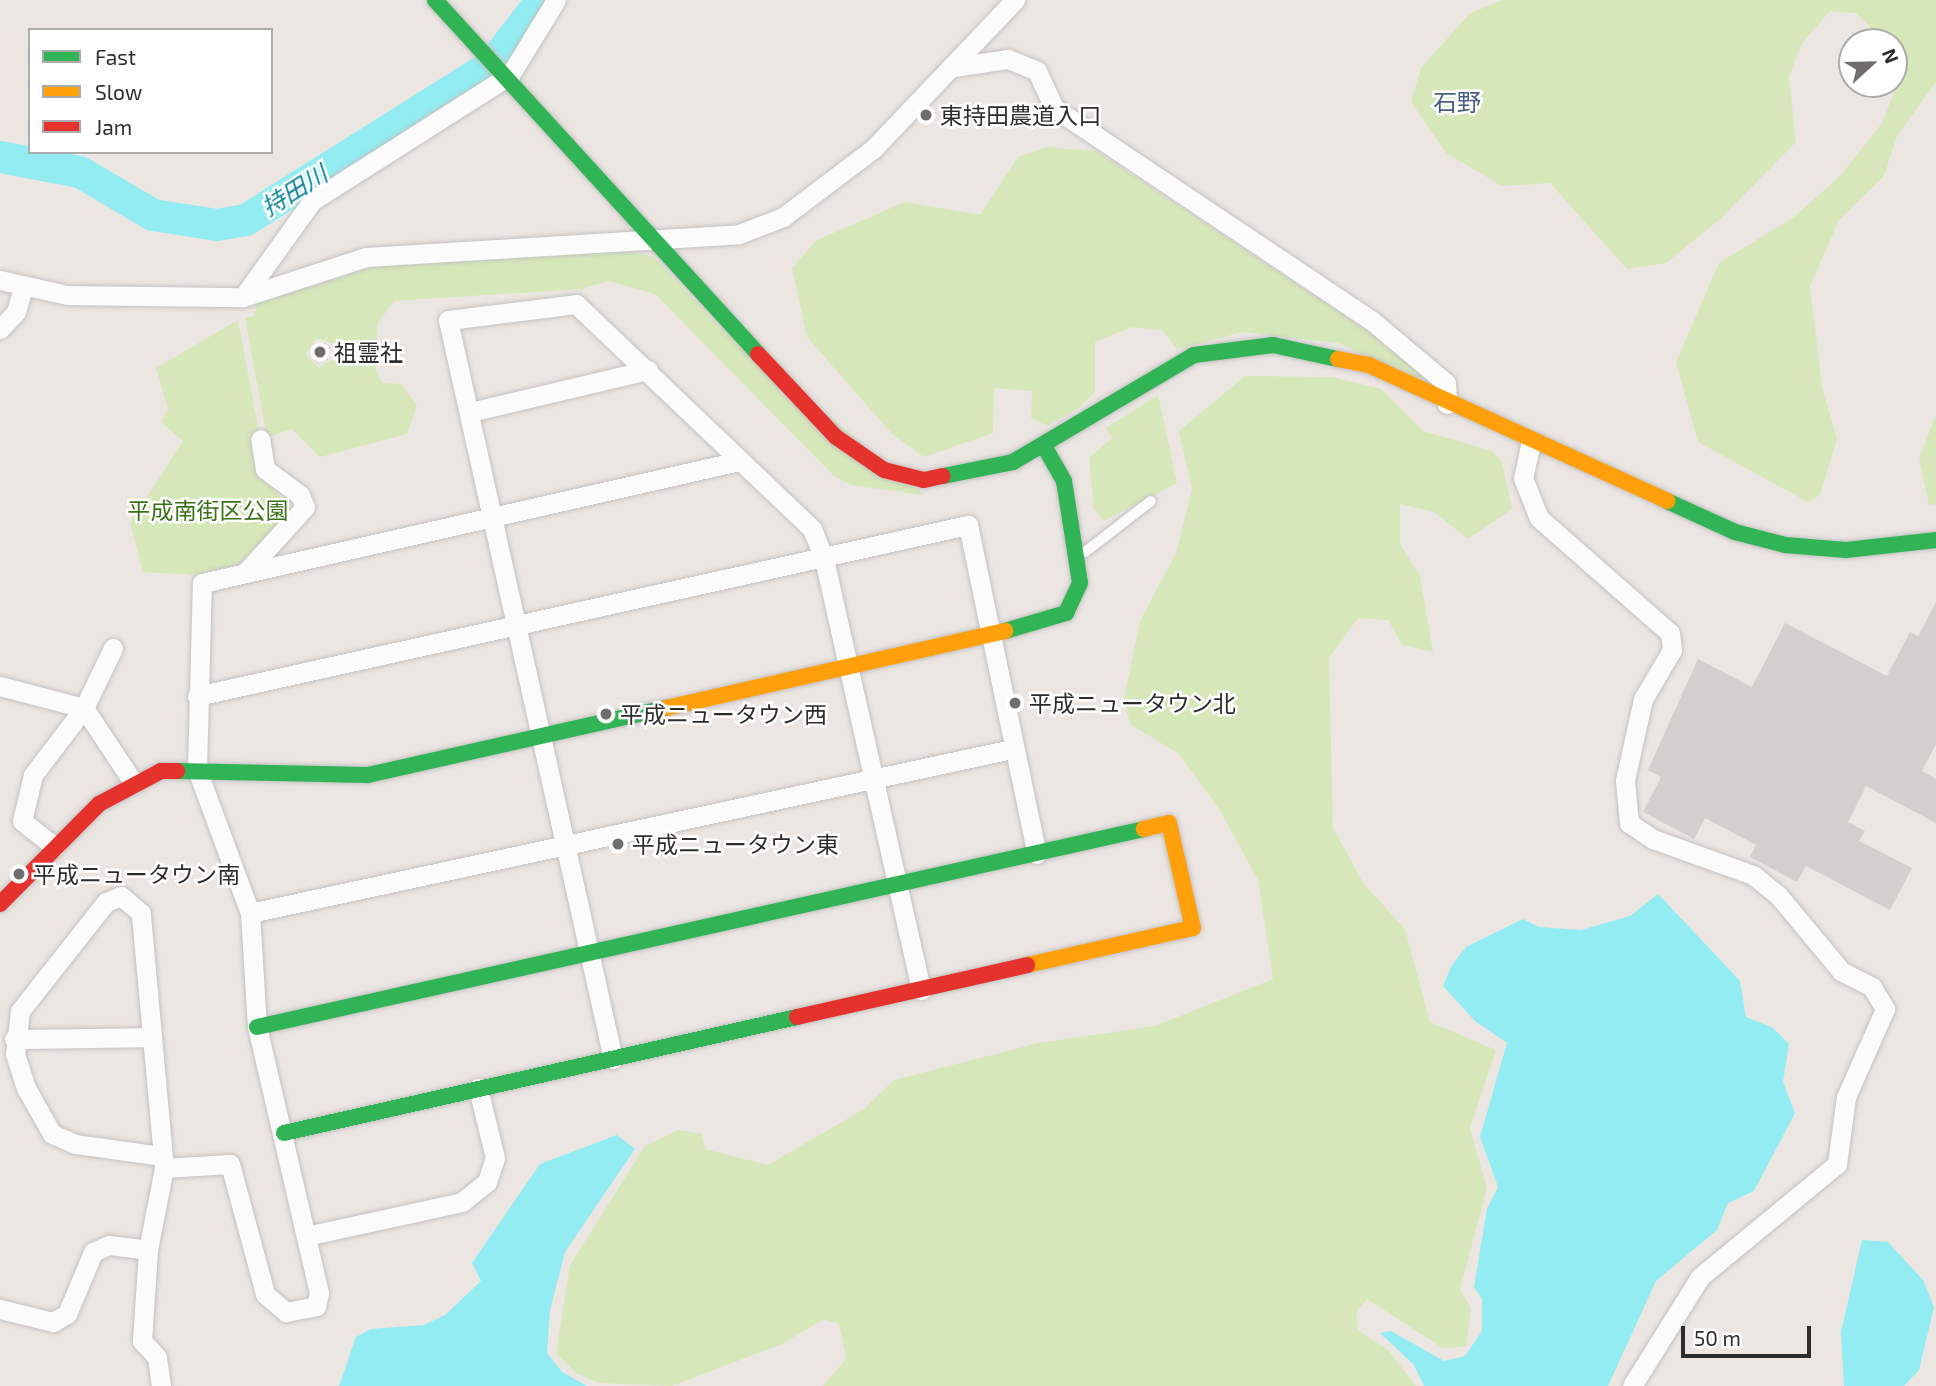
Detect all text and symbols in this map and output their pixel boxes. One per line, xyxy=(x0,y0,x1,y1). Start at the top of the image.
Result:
legend xyxy=(28,28,273,154)
north arrow xyxy=(1838,28,1908,98)
text: Fast xyxy=(95,44,136,69)
text: N xyxy=(1878,45,1904,66)
text: Slow xyxy=(95,79,142,104)
district label: 石野 xyxy=(1433,88,1481,116)
place label: 東持田農道入口 xyxy=(940,101,1101,129)
marker: 東持田農道入口 xyxy=(918,107,934,123)
text: Jam xyxy=(95,114,132,139)
water label: 持田川 xyxy=(256,159,332,221)
place label: 祖霊社 xyxy=(334,338,403,366)
marker: 祖霊社 xyxy=(312,344,328,360)
park label: 平成南街区公園 xyxy=(128,496,288,524)
place label: 平成ニュータウン北 xyxy=(1029,689,1236,717)
marker: 平成ニュータウン北 xyxy=(1007,695,1023,711)
place label: 平成ニュータウン西 xyxy=(620,700,827,728)
marker: 平成ニュータウン西 xyxy=(598,706,614,722)
place label: 平成ニュータウン東 xyxy=(632,830,839,858)
marker: 平成ニュータウン東 xyxy=(610,836,626,852)
place label: 平成ニュータウン南 xyxy=(33,860,240,888)
marker: 平成ニュータウン南 xyxy=(11,866,27,882)
scale bar xyxy=(1684,1312,1814,1356)
text: 50 m xyxy=(1694,1325,1741,1350)

